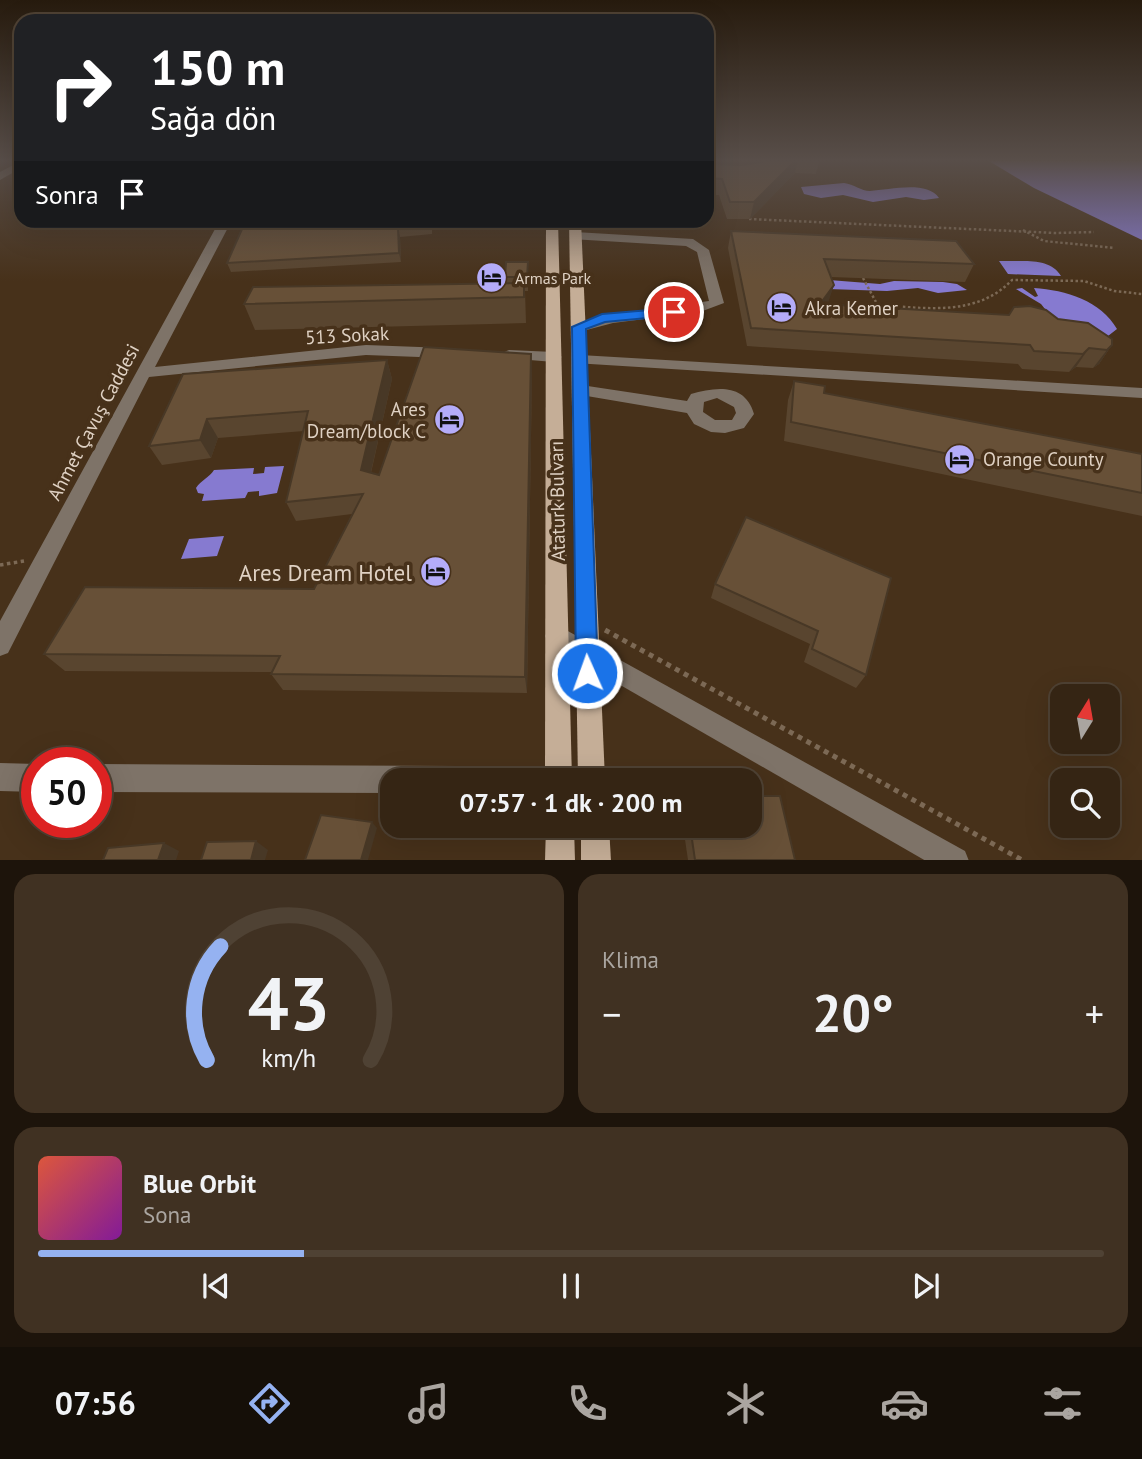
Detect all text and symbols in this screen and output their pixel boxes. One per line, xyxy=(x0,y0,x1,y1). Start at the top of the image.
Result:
text: 150 m xyxy=(150,35,285,99)
icon: right xyxy=(35,42,126,133)
text: Sağa dön xyxy=(150,97,276,139)
icon: arrive xyxy=(113,175,151,213)
text: Sonra xyxy=(35,178,99,211)
hotel icon: Armas Park xyxy=(475,261,509,295)
place label: Armas Park xyxy=(515,268,591,288)
pin xyxy=(644,282,704,342)
hotel icon: Akra Kemer xyxy=(765,291,799,325)
icon: arrive xyxy=(655,293,693,331)
place label: Akra Kemer xyxy=(805,296,899,320)
street label: 513 Sokak xyxy=(304,321,390,349)
street label: Ahmet Çavuş Caddesi xyxy=(42,340,144,504)
place label: Ares Dream/block C xyxy=(307,397,426,443)
hotel icon: Ares Dream/block C xyxy=(432,403,466,437)
street label: Ataturk Bulvarı xyxy=(544,441,570,561)
hotel icon: Orange County xyxy=(943,442,977,476)
place label: Orange County xyxy=(983,447,1104,471)
hotel icon: Ares Dream Hotel xyxy=(418,555,452,589)
place label: Ares Dream Hotel xyxy=(239,558,412,587)
position arrow xyxy=(550,636,624,710)
north arrow xyxy=(1050,684,1120,754)
map controls xyxy=(1050,684,1120,838)
speed limit sign: 50 xyxy=(21,747,112,838)
button: search xyxy=(1050,768,1120,838)
text: 07:57 · 1 dk · 200 m xyxy=(459,786,683,819)
text: Klima xyxy=(602,945,659,974)
text: 43 xyxy=(248,956,330,1050)
text: 20° xyxy=(812,979,894,1046)
text: − xyxy=(602,989,621,1038)
text: + xyxy=(1085,989,1104,1038)
text: km/h xyxy=(262,1041,316,1073)
text: Blue Orbit xyxy=(143,1167,256,1200)
text: Sona xyxy=(143,1200,192,1229)
icon: previous xyxy=(197,1267,235,1305)
icon: pause xyxy=(552,1267,590,1305)
icon: next xyxy=(907,1267,945,1305)
icon: directions xyxy=(245,1379,294,1428)
icon: music xyxy=(404,1379,453,1428)
icon: phone xyxy=(563,1379,612,1428)
icon: climate xyxy=(721,1379,770,1428)
icon: car xyxy=(880,1379,929,1428)
icon: filters xyxy=(1038,1379,1087,1428)
text: 07:56 xyxy=(55,1382,136,1424)

